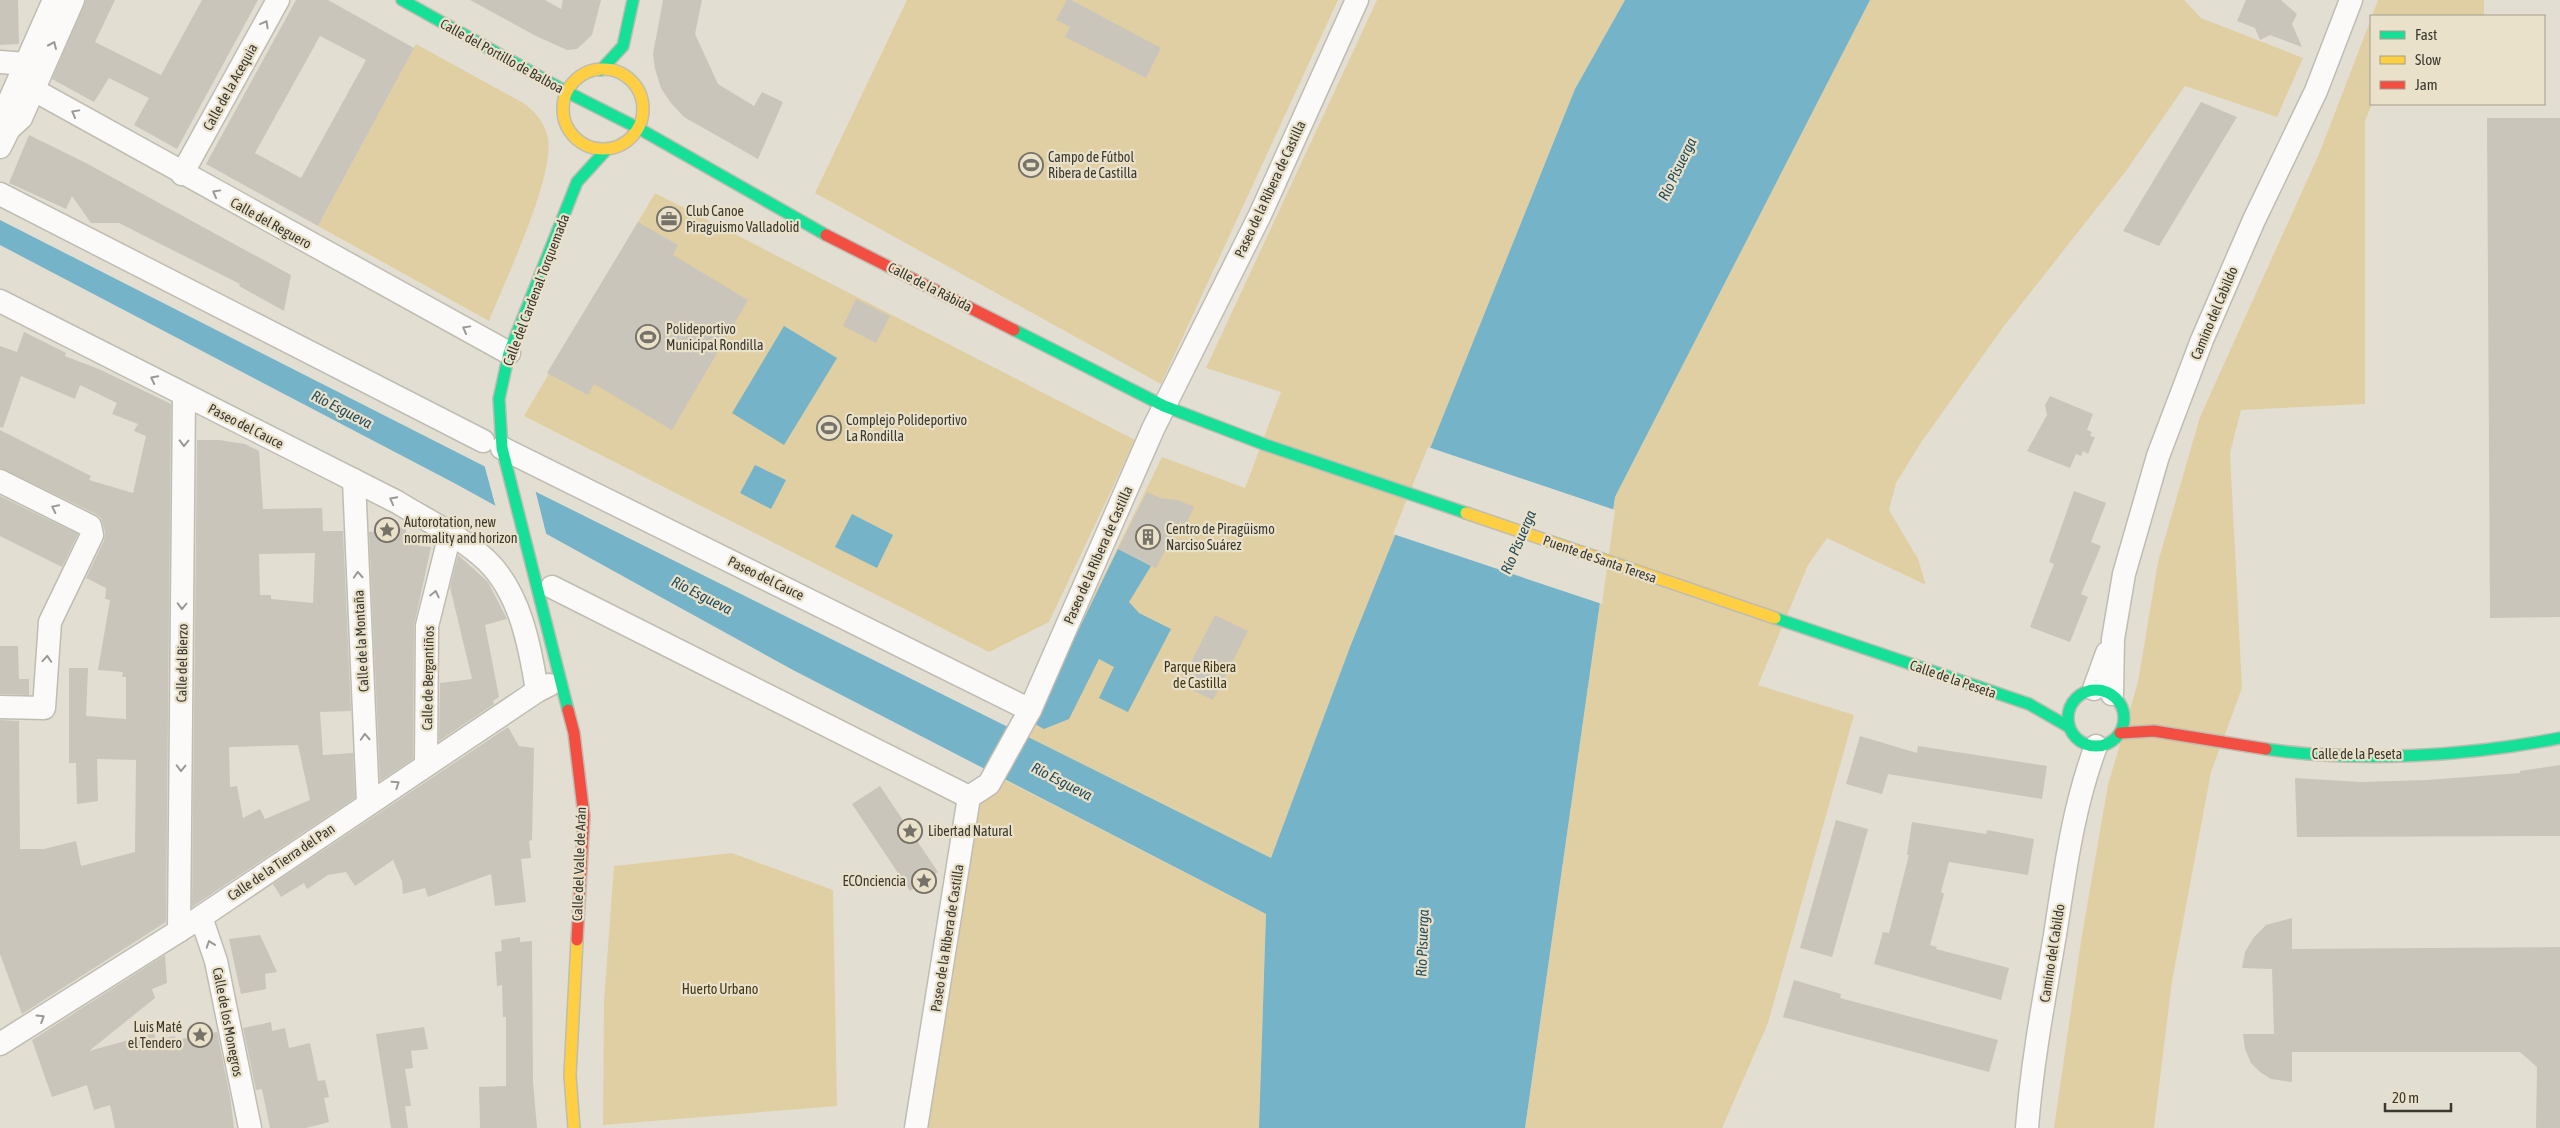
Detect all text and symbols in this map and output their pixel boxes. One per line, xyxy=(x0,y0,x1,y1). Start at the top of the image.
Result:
street label: Calle del Portillo de Balboa xyxy=(437,15,567,97)
legend xyxy=(2370,15,2545,105)
one-way arrow xyxy=(259,20,269,29)
text: Fast xyxy=(2415,26,2437,43)
one-way arrow xyxy=(47,41,58,50)
street label: Calle de la Acequia xyxy=(200,41,260,133)
text: Slow xyxy=(2415,51,2441,68)
text: Jam xyxy=(2415,76,2438,93)
one-way arrow xyxy=(71,109,80,119)
street label: Paseo de la Ribera de Castilla xyxy=(1231,118,1309,260)
water label: Río Pisuerga xyxy=(1655,135,1699,203)
place label: Campo de Fútbol Ribera de Castilla xyxy=(1048,149,1137,181)
sports icon: Campo de Fútbol Ribera de Castilla xyxy=(1018,152,1044,178)
one-way arrow xyxy=(213,189,222,199)
street label: Calle del Reguero xyxy=(228,194,314,252)
place label: Club Canoe Piraguismo Valladolid xyxy=(686,203,799,235)
office icon: Club Canoe Piraguismo Valladolid xyxy=(656,206,682,232)
street label: Calle del Cardenal Torquemada xyxy=(500,212,572,368)
street label: Calle de la Rábida xyxy=(885,259,975,315)
street label: Camino del Cabildo xyxy=(2187,264,2241,362)
place label: Polideportivo Municipal Rondilla xyxy=(666,321,763,353)
sports icon: Polideportivo Municipal Rondilla xyxy=(635,324,661,350)
one-way arrow xyxy=(463,326,472,336)
one-way arrow xyxy=(151,375,160,385)
water label: Río Esgueva xyxy=(309,387,375,432)
street label: Paseo del Cauce xyxy=(206,400,286,452)
place label: Complejo Polideportivo La Rondilla xyxy=(846,412,967,444)
sports icon: Complejo Polideportivo La Rondilla xyxy=(816,415,842,441)
one-way arrow xyxy=(179,440,189,448)
street label: Paseo de la Ribera de Castilla xyxy=(1060,484,1136,626)
one-way arrow xyxy=(389,497,398,507)
one-way arrow xyxy=(51,504,60,515)
water label: Río Pisuerga xyxy=(1497,508,1539,576)
place label: Autorotation, new normality and horizon xyxy=(404,514,518,546)
place icon: Autorotation, new normality and horizon xyxy=(374,517,400,543)
place label: Centro de Piragüismo Narciso Suárez xyxy=(1166,521,1275,553)
building icon: Centro de Piragüismo Narciso Suárez xyxy=(1135,524,1161,550)
street label: Puente de Santa Teresa xyxy=(1541,532,1659,586)
street label: Paseo del Cauce xyxy=(725,553,807,603)
one-way arrow xyxy=(353,570,363,578)
water label: Río Esgueva xyxy=(669,573,735,618)
street label: Calle de la Montaña xyxy=(350,590,372,692)
one-way arrow xyxy=(429,590,440,598)
one-way arrow xyxy=(177,602,187,610)
street label: Calle del Bierzo xyxy=(173,623,191,703)
street label: Calle de Bergantiños xyxy=(419,626,437,730)
one-way arrow xyxy=(42,655,53,663)
street label: Calle de la Peseta xyxy=(1908,657,1998,701)
park label: Parque Ribera de Castilla xyxy=(1164,659,1236,691)
one-way arrow xyxy=(360,733,371,741)
street label: Calle de la Peseta xyxy=(2312,746,2402,762)
water label: Río Esgueva xyxy=(1029,759,1095,804)
one-way arrow xyxy=(176,765,186,773)
one-way arrow xyxy=(391,781,400,791)
street label: Calle del Valle de Arán xyxy=(569,807,589,921)
place icon: Libertad Natural xyxy=(897,818,923,844)
street label: Calle de la Tierra del Pan xyxy=(224,820,338,904)
place label: Libertad Natural xyxy=(928,823,1013,839)
street label: Paseo de la Ribera de Castilla xyxy=(927,863,967,1013)
place icon: ECOnciencia xyxy=(911,868,937,894)
place label: ECOnciencia xyxy=(843,873,906,889)
street label: Camino del Cabildo xyxy=(2036,903,2068,1003)
water label: Río Pisuerga xyxy=(1412,909,1432,977)
one-way arrow xyxy=(206,940,216,948)
street label: Calle de los Monegros xyxy=(210,966,246,1078)
park label: Huerto Urbano xyxy=(682,981,758,997)
one-way arrow xyxy=(36,1015,45,1024)
place label: Luis Maté el Tendero xyxy=(128,1019,182,1051)
place icon: Luis Maté el Tendero xyxy=(187,1022,213,1048)
scale bar xyxy=(2385,1080,2451,1112)
text: 20 m xyxy=(2392,1089,2419,1106)

